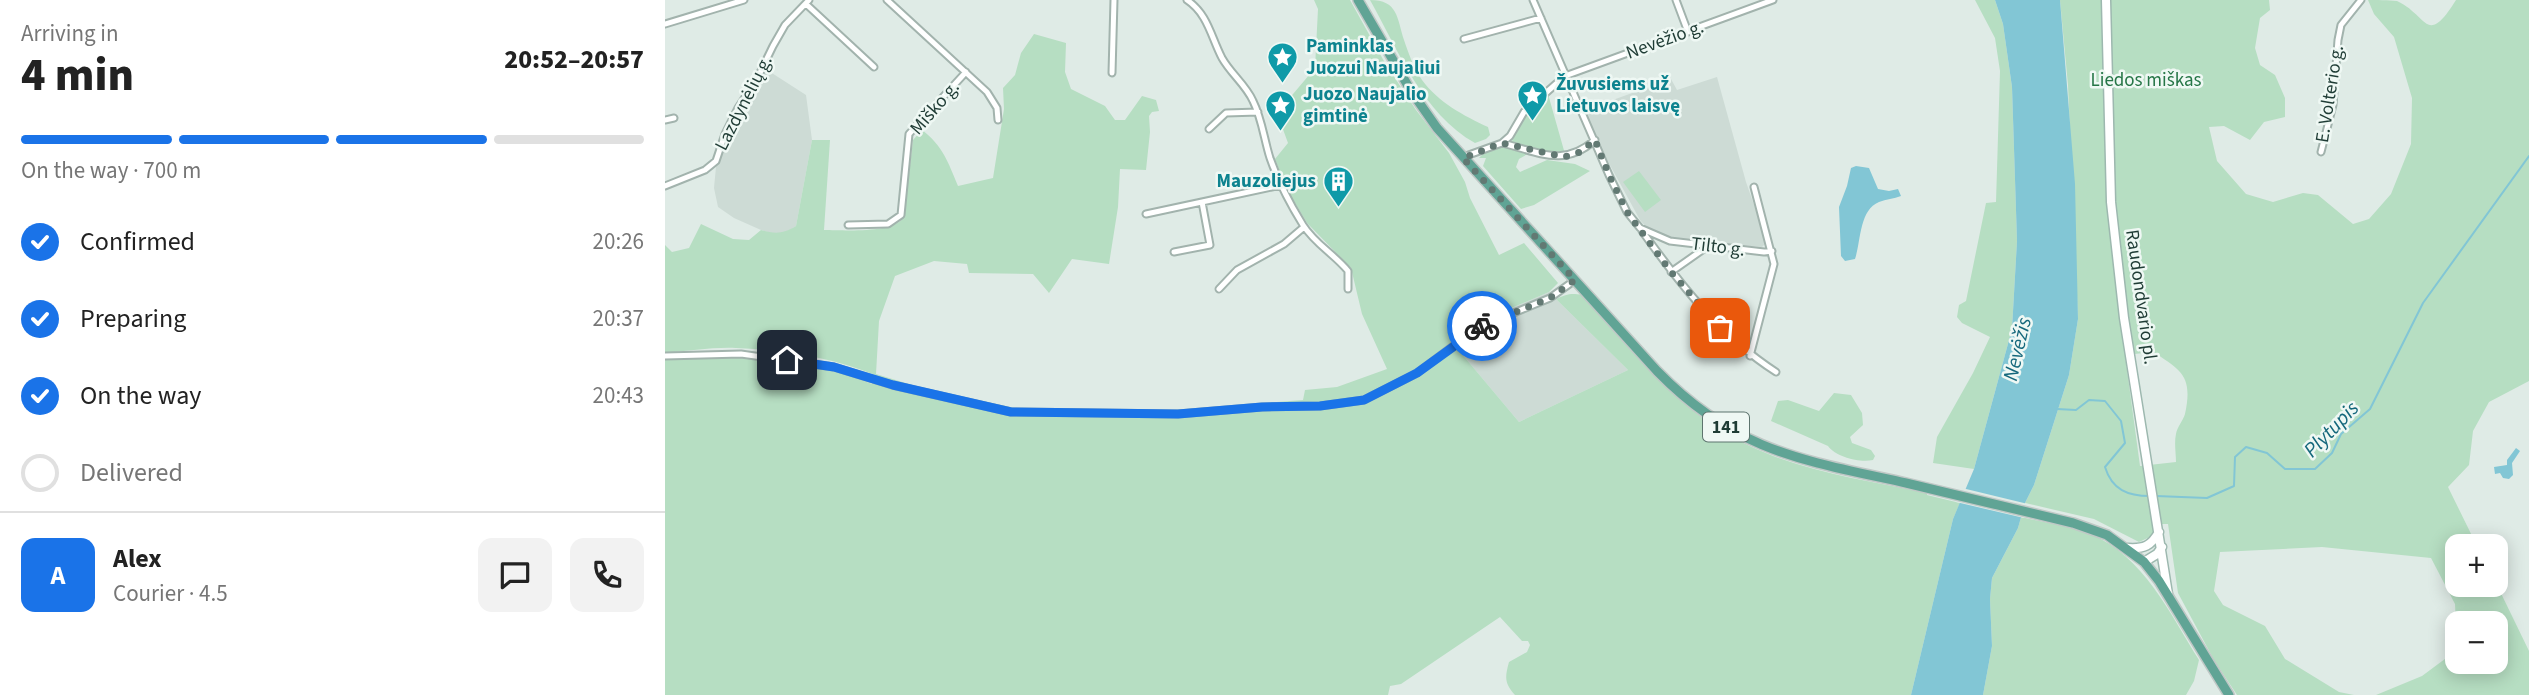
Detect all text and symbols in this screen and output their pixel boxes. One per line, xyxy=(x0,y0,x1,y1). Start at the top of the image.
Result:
street label: Nevėžio g. xyxy=(1622,13,1708,67)
text: Arriving in xyxy=(21,17,119,50)
place label: Paminklas Juozui Naujaliui xyxy=(1306,33,1441,82)
place icon: Paminklas Juozui Naujaliui xyxy=(1266,40,1300,84)
text: 20:52–20:57 xyxy=(504,41,644,78)
text: 4 min xyxy=(21,43,134,108)
street label: E. Volterio g. xyxy=(2309,43,2351,145)
street label: Lazdynėlių g. xyxy=(708,51,780,155)
park label: Liedos miškas xyxy=(2090,67,2202,94)
place label: Žuvusiems už Lietuvos laisvę xyxy=(1556,71,1680,120)
street label: Miško g. xyxy=(904,75,966,141)
place icon: Žuvusiems už Lietuvos laisvę xyxy=(1516,78,1550,122)
place label: Juozo Naujalio gimtinė xyxy=(1303,81,1427,130)
place icon: Juozo Naujalio gimtinė xyxy=(1263,88,1297,132)
text: On the way · 700 m xyxy=(21,154,201,187)
building icon: Mauzoliejus xyxy=(1322,164,1356,208)
place label: Mauzoliejus xyxy=(1217,168,1316,195)
icon: check xyxy=(21,223,59,261)
text: Confirmed xyxy=(80,223,195,260)
text: 20:26 xyxy=(593,225,644,258)
street label: Raudondvario pl. xyxy=(2118,228,2164,366)
street label: Tilto g. xyxy=(1689,230,1747,264)
courier xyxy=(1447,291,1517,361)
pin xyxy=(1690,298,1750,358)
icon: check xyxy=(21,300,59,338)
text: Preparing xyxy=(80,300,186,337)
text: 20:37 xyxy=(593,302,644,335)
icon: bike xyxy=(1463,307,1501,345)
icon: bag xyxy=(1701,309,1739,347)
water label: Nevėžis xyxy=(1995,314,2039,384)
pin xyxy=(757,330,817,390)
icon: home xyxy=(768,341,806,379)
icon: check xyxy=(21,377,59,415)
text: On the way xyxy=(80,377,201,414)
text: 20:43 xyxy=(593,379,644,412)
water label: Plytupis xyxy=(2296,394,2366,464)
road number: 141 xyxy=(1703,412,1749,442)
text: Delivered xyxy=(80,454,183,491)
map controls xyxy=(2445,534,2508,674)
button: + xyxy=(2445,534,2508,597)
button: chat xyxy=(478,538,552,612)
button: phone xyxy=(570,538,644,612)
text: Alex xyxy=(113,540,162,577)
text: A xyxy=(51,557,65,594)
text: Courier · 4.5 xyxy=(113,577,228,610)
button: − xyxy=(2445,611,2508,674)

